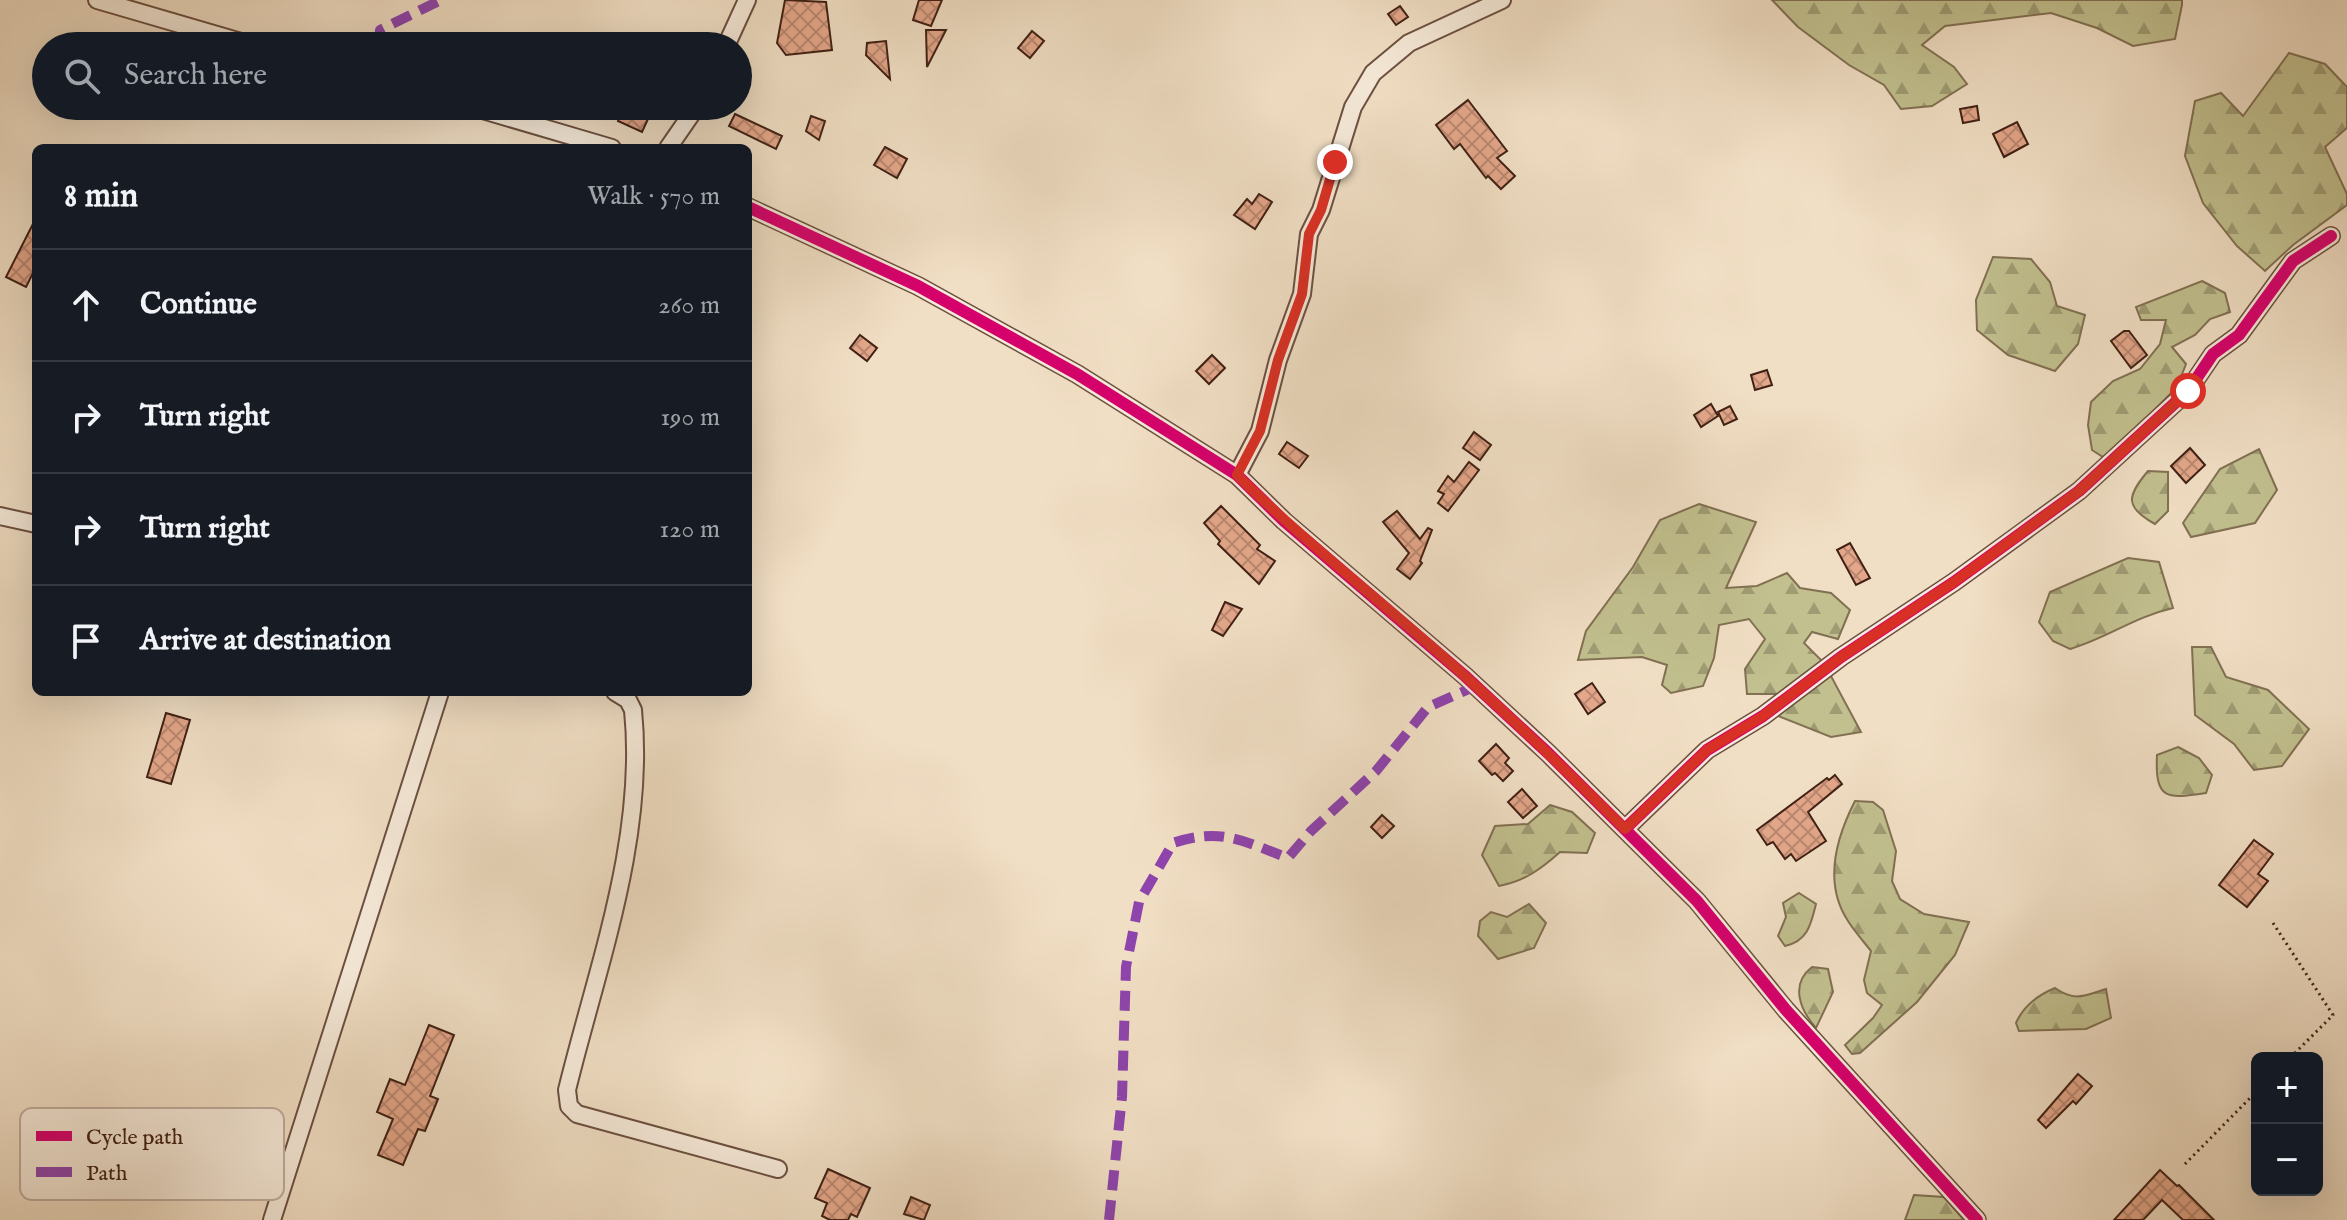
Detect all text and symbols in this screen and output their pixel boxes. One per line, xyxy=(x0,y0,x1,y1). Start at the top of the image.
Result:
search box xyxy=(32,32,752,120)
icon: search xyxy=(60,54,104,98)
text: Search here xyxy=(124,57,267,95)
route end xyxy=(1317,144,1353,180)
text: 8 min xyxy=(64,175,138,218)
text: Walk · 570 m xyxy=(587,180,720,213)
icon: ahead xyxy=(64,283,108,327)
text: Continue xyxy=(140,286,257,324)
text: 260 m xyxy=(658,289,720,322)
route start xyxy=(2170,373,2206,409)
icon: right xyxy=(64,395,108,439)
text: Turn right xyxy=(140,398,270,436)
text: 190 m xyxy=(660,401,720,434)
icon: right xyxy=(64,507,108,551)
text: Turn right xyxy=(140,510,270,548)
text: 120 m xyxy=(660,513,720,546)
icon: arrive xyxy=(64,619,108,663)
text: Arrive at destination xyxy=(140,622,391,660)
map controls xyxy=(2251,1052,2323,1196)
button: + xyxy=(2251,1052,2323,1124)
legend xyxy=(20,1108,284,1200)
text: Cycle path xyxy=(86,1124,183,1152)
button: − xyxy=(2251,1124,2323,1196)
text: Path xyxy=(86,1160,128,1188)

